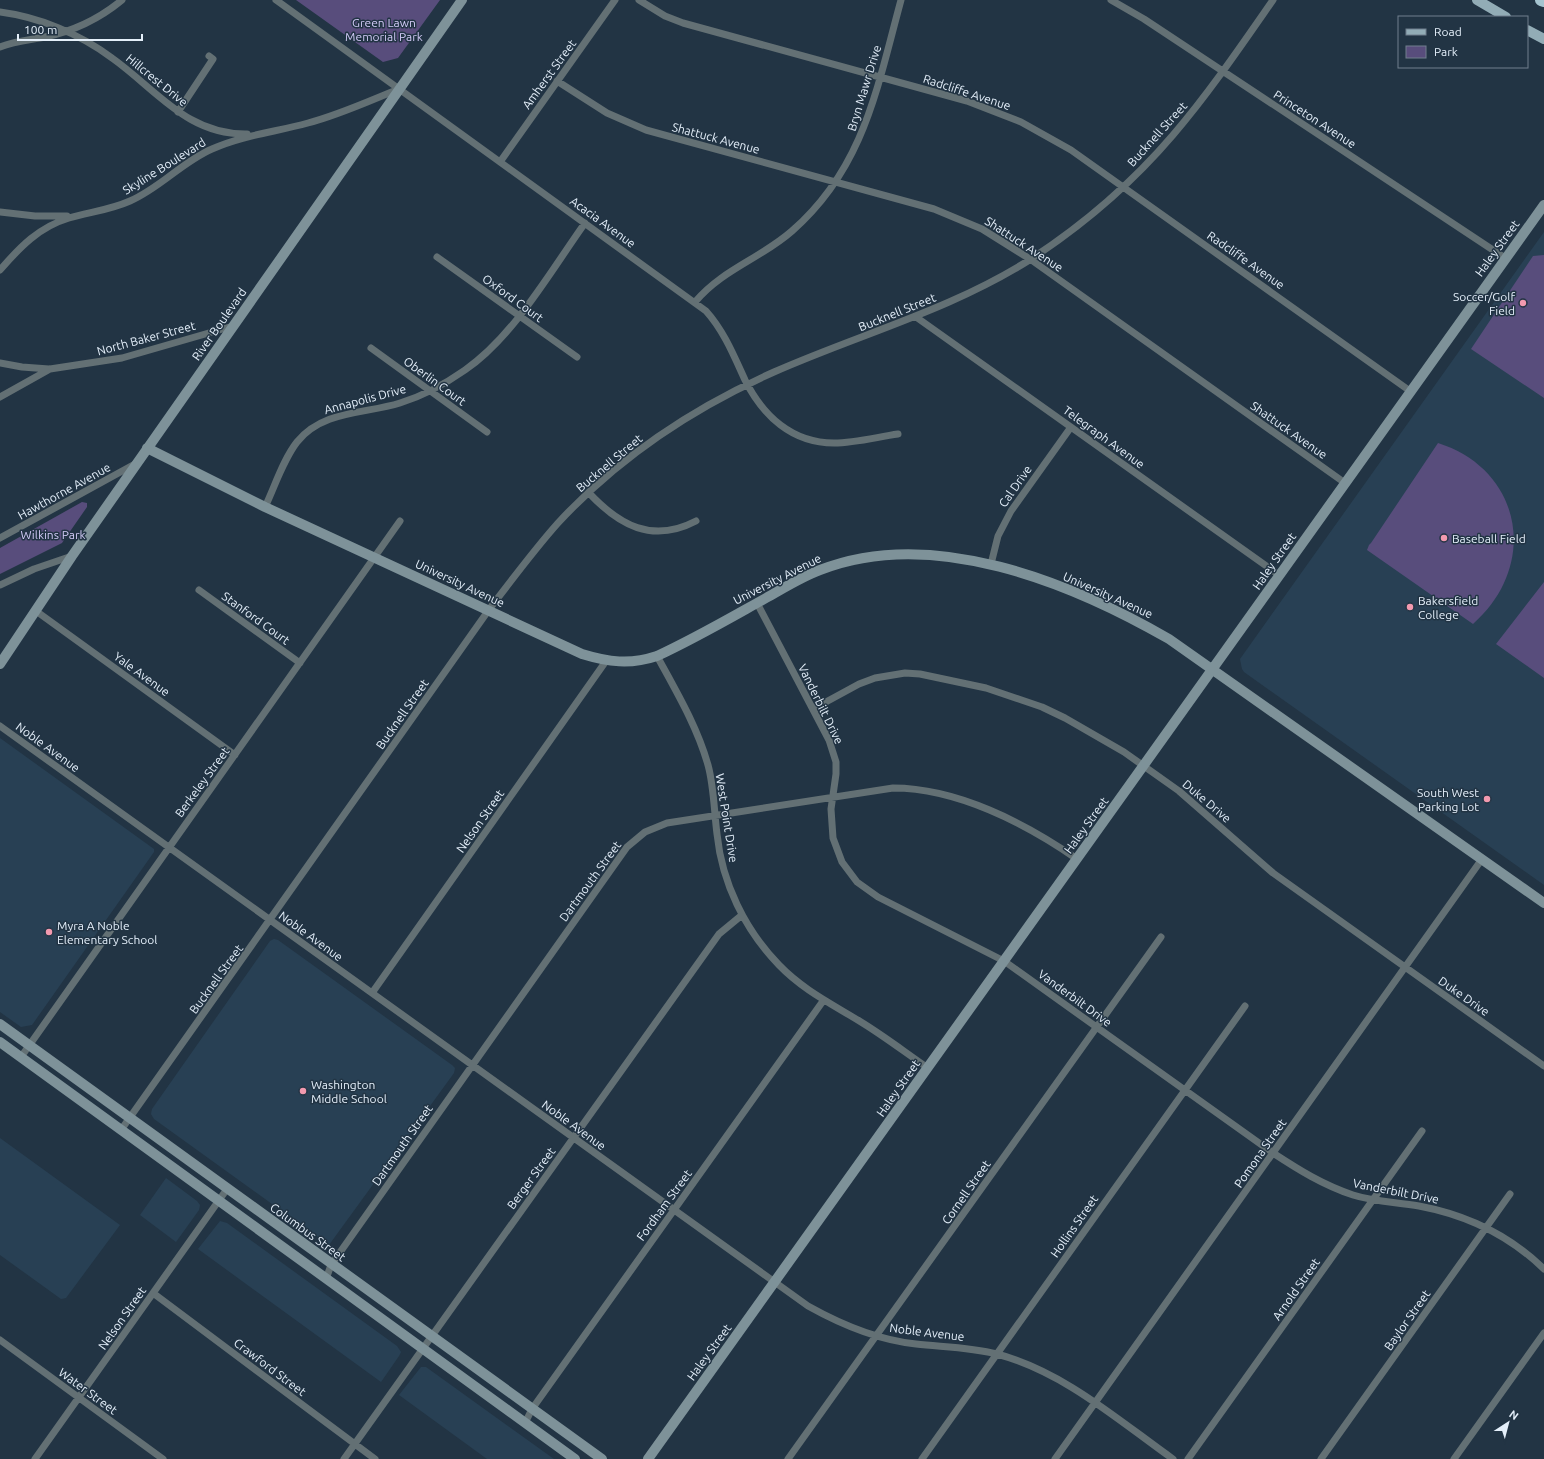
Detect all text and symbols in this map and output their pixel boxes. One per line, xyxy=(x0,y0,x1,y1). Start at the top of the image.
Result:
scale bar xyxy=(18,16,142,42)
park label: Green Lawn Memorial Park xyxy=(345,16,423,43)
legend xyxy=(1398,16,1528,68)
text: 100 m xyxy=(24,23,57,36)
text: Road xyxy=(1434,25,1462,38)
street label: Amherst Street xyxy=(520,37,579,111)
street label: Bryn Mawr Drive xyxy=(845,43,883,133)
text: Park xyxy=(1434,45,1458,58)
street label: Hillcrest Drive xyxy=(124,51,190,109)
street label: Radcliffe Avenue xyxy=(922,72,1012,112)
street label: Princeton Avenue xyxy=(1271,88,1359,150)
street label: Bucknell Street xyxy=(1125,99,1189,169)
street label: Shattuck Avenue xyxy=(671,120,761,156)
street label: Skyline Boulevard xyxy=(120,135,208,197)
street label: Acacia Avenue xyxy=(568,194,638,250)
street label: Shattuck Avenue xyxy=(983,214,1065,274)
street label: Haley Street xyxy=(1472,217,1522,279)
street label: Radcliffe Avenue xyxy=(1205,229,1287,291)
street label: Oxford Court xyxy=(480,272,546,325)
street label: River Boulevard xyxy=(189,285,249,363)
street label: Bucknell Street xyxy=(856,290,938,333)
place label: Soccer/Golf Field xyxy=(1453,290,1515,317)
marker: Soccer/Golf Field xyxy=(1518,298,1528,308)
street label: North Baker Street xyxy=(95,319,197,357)
street label: Oberlin Court xyxy=(401,354,469,408)
street label: Annapolis Drive xyxy=(323,382,407,416)
street label: Shattuck Avenue xyxy=(1248,399,1330,461)
street label: Telegraph Avenue xyxy=(1061,403,1147,471)
street label: Bucknell Street xyxy=(573,431,645,494)
street label: Hawthorne Avenue xyxy=(16,460,112,522)
street label: Cal Drive xyxy=(996,463,1034,509)
park label: Wilkins Park xyxy=(20,528,86,541)
street label: Haley Street xyxy=(1250,530,1299,592)
place label: Baseball Field xyxy=(1452,532,1526,545)
marker: Baseball Field xyxy=(1439,533,1449,543)
street label: University Avenue xyxy=(731,551,823,607)
street label: University Avenue xyxy=(413,557,507,609)
street label: University Avenue xyxy=(1061,569,1155,621)
street label: Stanford Court xyxy=(220,589,293,647)
place label: Bakersfield College xyxy=(1418,594,1478,621)
marker: Bakersfield College xyxy=(1405,602,1415,612)
street label: Yale Avenue xyxy=(112,649,172,699)
street label: Vanderbilt Drive xyxy=(796,662,846,746)
street label: Bucknell Street xyxy=(373,676,431,751)
street label: Noble Avenue xyxy=(14,720,82,774)
street label: Berkeley Street xyxy=(172,744,232,819)
street label: West Point Drive xyxy=(714,773,740,863)
street label: Duke Drive xyxy=(1180,777,1234,825)
place label: South West Parking Lot xyxy=(1417,786,1479,813)
street label: Nelson Street xyxy=(454,787,507,855)
street label: Haley Street xyxy=(1061,794,1111,856)
marker: South West Parking Lot xyxy=(1482,794,1492,804)
street label: Dartmouth Street xyxy=(557,838,624,924)
street label: Noble Avenue xyxy=(277,909,345,963)
place label: Myra A Noble Elementary School xyxy=(57,919,157,946)
marker: Myra A Noble Elementary School xyxy=(44,927,54,937)
street label: Bucknell Street xyxy=(187,942,246,1016)
street label: Vanderbilt Drive xyxy=(1036,967,1114,1029)
street label: Duke Drive xyxy=(1436,974,1492,1018)
street label: Haley Street xyxy=(874,1057,923,1119)
place label: Washington Middle School xyxy=(311,1078,387,1105)
marker: Washington Middle School xyxy=(298,1086,308,1096)
street label: Noble Avenue xyxy=(540,1098,608,1152)
street label: Dartmouth Street xyxy=(369,1102,435,1188)
street label: Pomona Street xyxy=(1232,1116,1289,1190)
street label: Berger Street xyxy=(504,1144,558,1211)
street label: Cornell Street xyxy=(939,1157,993,1226)
street label: Fordham Street xyxy=(634,1167,694,1243)
street label: Vanderbilt Drive xyxy=(1352,1176,1440,1206)
street label: Hollins Street xyxy=(1048,1192,1100,1260)
street label: Columbus Street xyxy=(268,1200,348,1264)
street label: Arnold Street xyxy=(1270,1255,1322,1322)
street label: Nelson Street xyxy=(96,1284,149,1352)
street label: Baylor Street xyxy=(1381,1287,1433,1353)
street label: Haley Street xyxy=(684,1321,734,1383)
street label: Noble Avenue xyxy=(889,1321,965,1343)
street label: Crawford Street xyxy=(231,1336,309,1398)
street label: Water Street xyxy=(56,1365,120,1417)
north arrow xyxy=(1488,1403,1528,1443)
text: N xyxy=(1507,1408,1521,1422)

